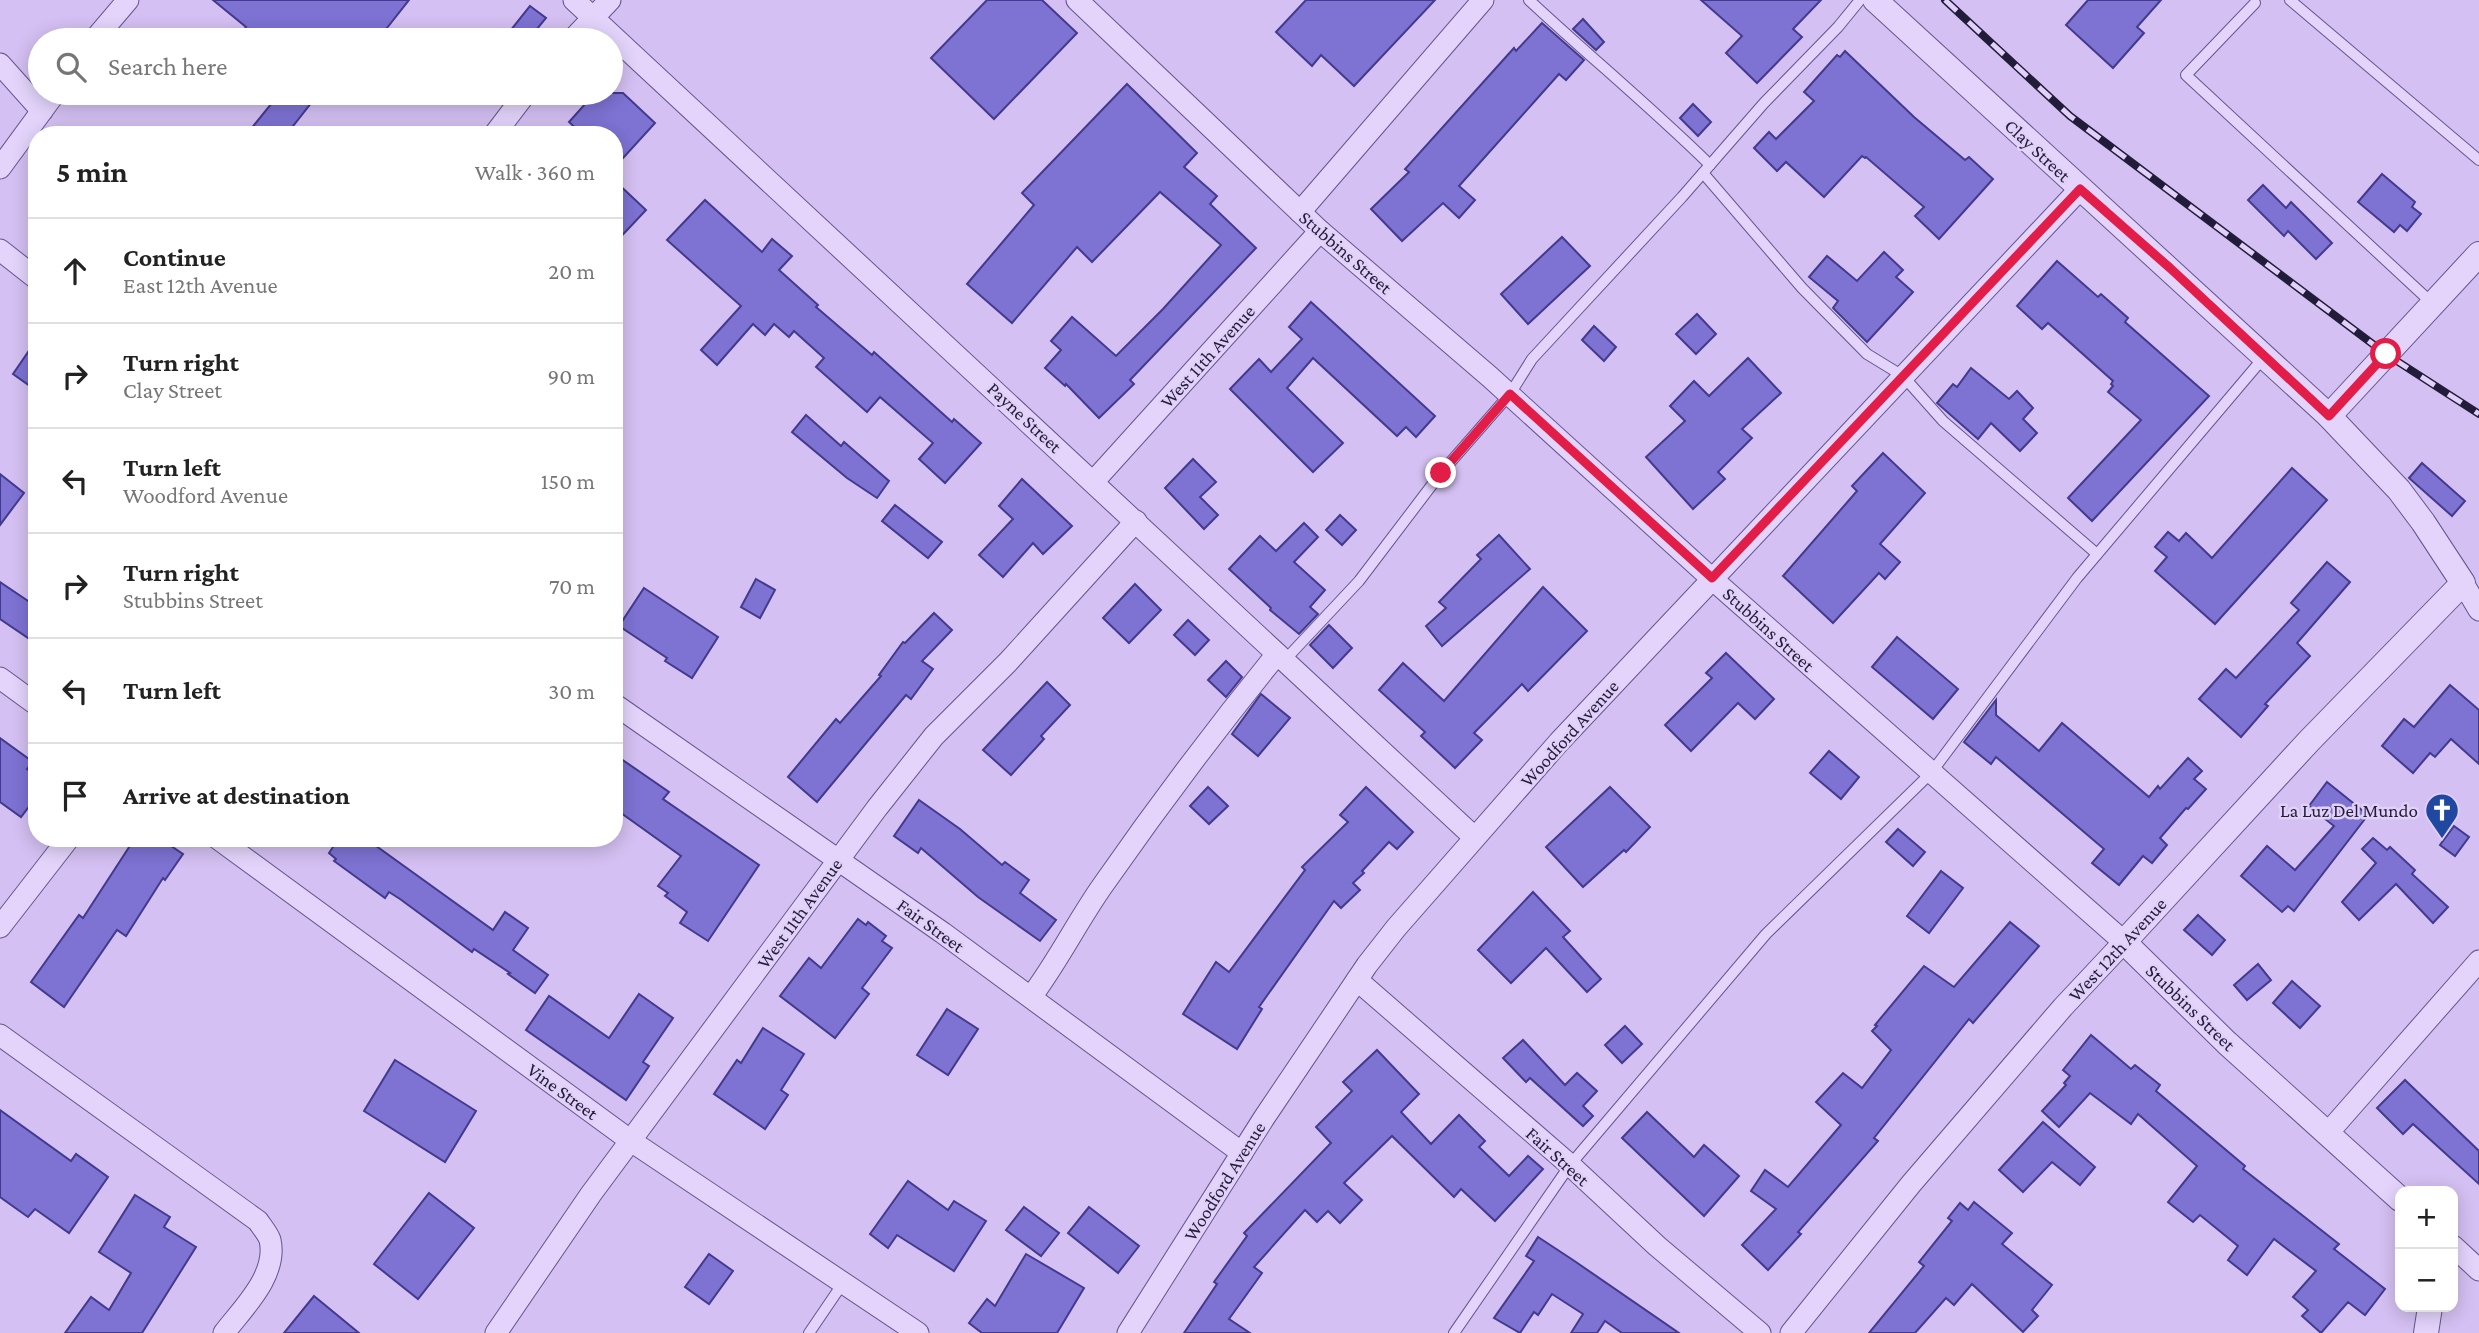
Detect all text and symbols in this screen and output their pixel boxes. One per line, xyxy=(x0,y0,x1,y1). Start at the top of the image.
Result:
search box xyxy=(28,28,623,105)
icon: search xyxy=(52,48,90,86)
text: Search here xyxy=(108,52,227,81)
street label: Clay Street xyxy=(2001,115,2075,186)
text: 5 min xyxy=(56,155,128,188)
text: Walk · 360 m xyxy=(475,159,595,185)
street label: Stubbins Street xyxy=(1295,207,1397,299)
text: Continue xyxy=(123,243,226,272)
icon: ahead xyxy=(56,252,94,290)
text: 20 m xyxy=(548,258,595,284)
text: East 12th Avenue xyxy=(123,272,278,298)
street label: West 11th Avenue xyxy=(1156,301,1259,412)
route start xyxy=(2370,338,2401,369)
text: Turn right xyxy=(123,348,239,377)
icon: right xyxy=(56,357,94,395)
text: 90 m xyxy=(548,363,595,389)
text: Clay Street xyxy=(123,377,222,403)
street label: Payne Street xyxy=(983,378,1066,457)
text: Turn left xyxy=(123,453,221,482)
route end xyxy=(1425,457,1456,488)
icon: left xyxy=(56,462,94,500)
text: 150 m xyxy=(541,468,595,494)
text: Woodford Avenue xyxy=(123,482,288,508)
text: Turn right xyxy=(123,558,239,587)
icon: right xyxy=(56,567,94,605)
text: 70 m xyxy=(549,573,595,599)
street label: Stubbins Street xyxy=(1719,583,1819,676)
text: Stubbins Street xyxy=(123,587,263,613)
icon: left xyxy=(56,672,94,710)
text: Turn left xyxy=(123,676,221,705)
street label: Woodford Avenue xyxy=(1516,676,1623,791)
text: 30 m xyxy=(548,678,595,704)
icon: arrive xyxy=(56,777,94,815)
text: Arrive at destination xyxy=(123,781,350,810)
church icon: La Luz Del Mundo xyxy=(2423,791,2461,840)
place label: La Luz Del Mundo xyxy=(2280,800,2418,821)
street label: West 11th Avenue xyxy=(752,854,846,972)
street label: West 12th Avenue xyxy=(2064,893,2171,1005)
street label: Fair Street xyxy=(893,894,969,957)
street label: Stubbins Street xyxy=(2142,960,2240,1056)
street label: Vine Street xyxy=(523,1059,603,1124)
street label: Woodford Avenue xyxy=(1179,1118,1269,1245)
street label: Fair Street xyxy=(1522,1123,1594,1191)
map controls xyxy=(2395,1186,2458,1312)
button: + xyxy=(2395,1186,2458,1249)
button: − xyxy=(2395,1249,2458,1312)

